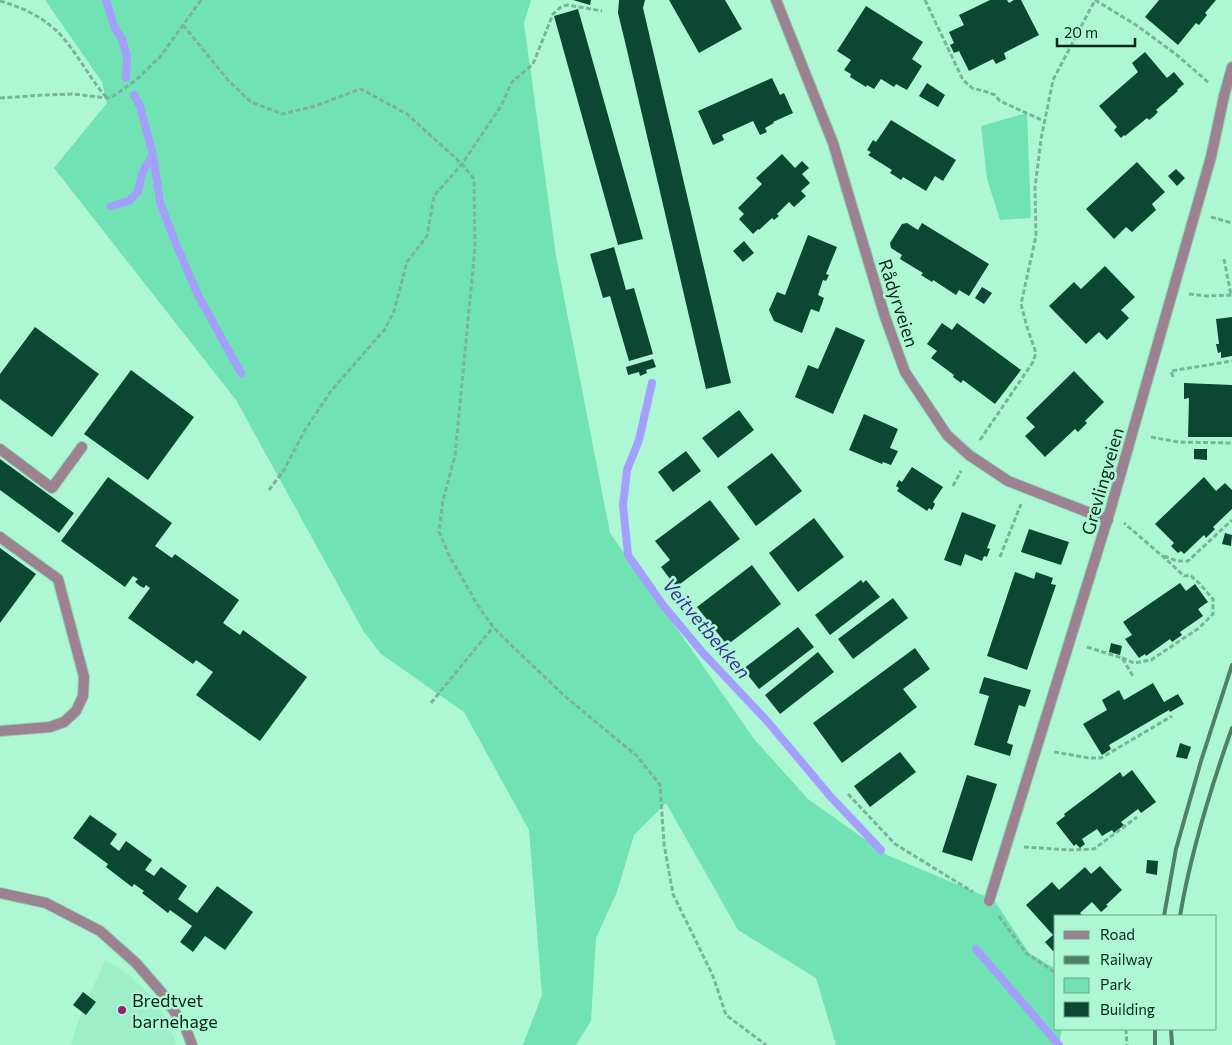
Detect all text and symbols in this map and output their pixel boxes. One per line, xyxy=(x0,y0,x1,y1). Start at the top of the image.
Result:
scale bar xyxy=(1057,15,1134,47)
text: 20 m xyxy=(1064,23,1098,41)
street label: Rådyrveien xyxy=(874,256,924,350)
street label: Grevlingveien xyxy=(1076,425,1128,537)
water label: Veitvetbekken xyxy=(658,573,756,683)
legend xyxy=(1054,915,1217,1030)
text: Road xyxy=(1100,925,1135,943)
text: Railway xyxy=(1100,950,1153,968)
text: Park xyxy=(1100,975,1131,993)
place label: Bredtvet barnehage xyxy=(132,989,218,1032)
text: Building xyxy=(1100,1000,1155,1018)
marker: Bredtvet barnehage xyxy=(116,1004,128,1016)

